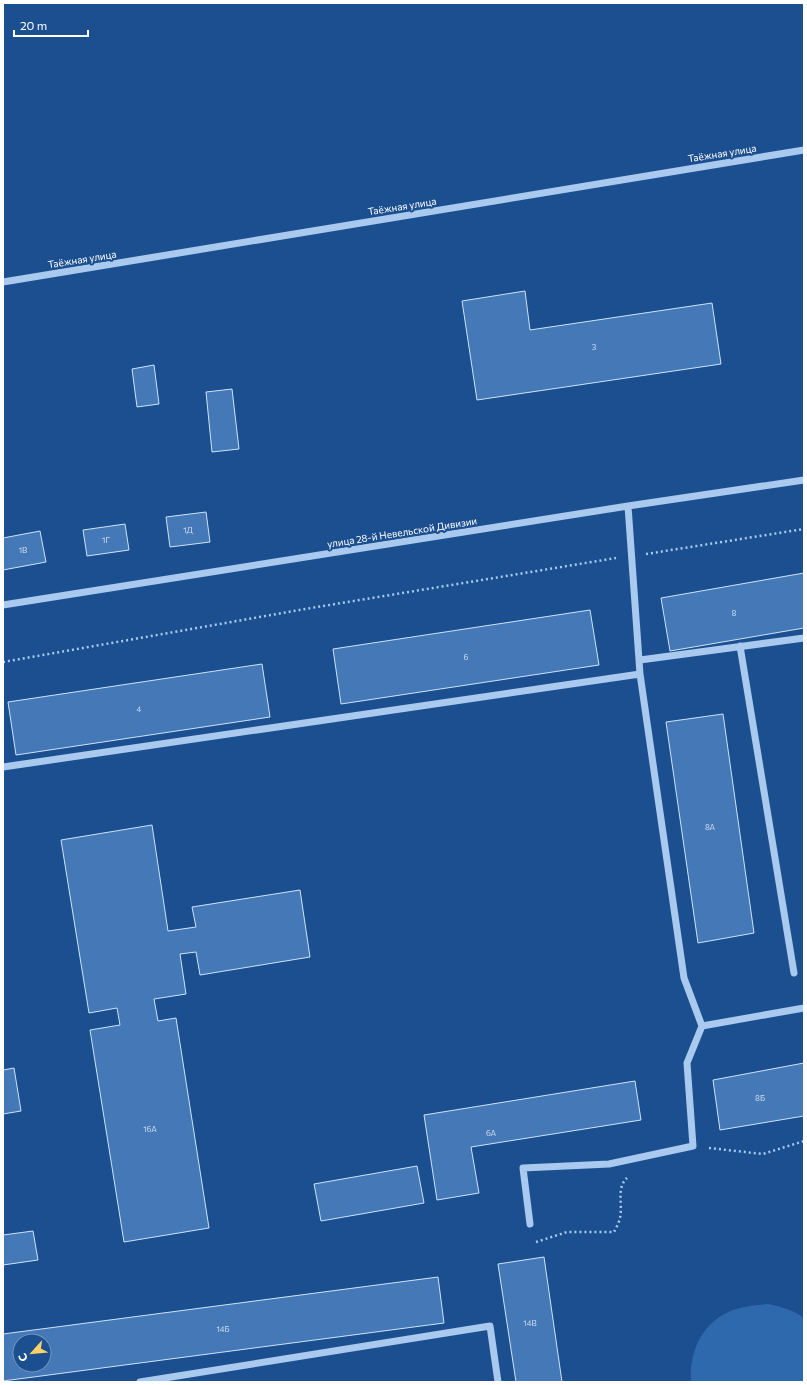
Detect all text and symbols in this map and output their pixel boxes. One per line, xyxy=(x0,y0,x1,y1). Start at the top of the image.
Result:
scale bar xyxy=(14,12,88,38)
text: 20 m xyxy=(20,18,47,32)
street label: Таёжная улица xyxy=(687,142,757,164)
street label: Таёжная улица xyxy=(367,195,437,217)
street label: Таёжная улица xyxy=(47,248,117,270)
house number: 3 xyxy=(592,342,597,352)
street label: улица 28-й Невельской Дивизии xyxy=(326,514,478,550)
house number: 1Д xyxy=(183,525,194,535)
house number: 1Г xyxy=(102,535,110,545)
house number: 1В xyxy=(19,545,27,555)
house number: 8 xyxy=(732,608,737,618)
house number: 6 xyxy=(464,652,469,662)
house number: 4 xyxy=(137,704,142,714)
house number: 8А xyxy=(705,822,716,832)
house number: 8Б xyxy=(755,1093,765,1103)
house number: 16А xyxy=(143,1124,157,1134)
house number: 6А xyxy=(486,1128,497,1138)
house number: 14В xyxy=(523,1318,537,1328)
house number: 14Б xyxy=(216,1324,230,1334)
north arrow xyxy=(12,1333,52,1373)
text: С xyxy=(15,1351,30,1364)

